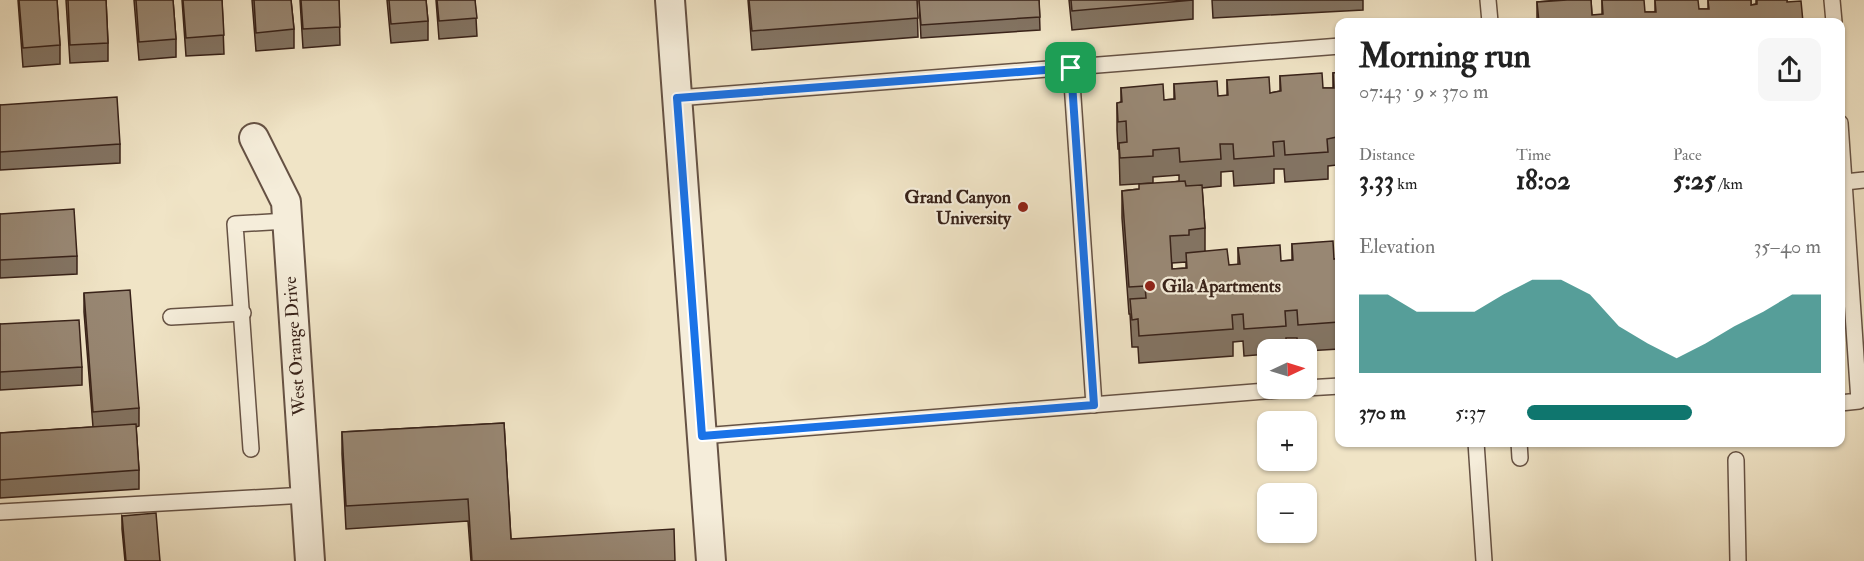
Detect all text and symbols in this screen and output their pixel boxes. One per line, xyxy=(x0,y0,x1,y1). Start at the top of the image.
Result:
text: Morning run xyxy=(1359,36,1531,77)
button: share xyxy=(1758,38,1821,101)
pin xyxy=(1045,42,1096,93)
icon: arrive xyxy=(1054,51,1087,84)
text: 07:43 · 9 × 370 m xyxy=(1359,79,1488,104)
text: Distance xyxy=(1359,145,1415,165)
text: Time xyxy=(1516,145,1551,165)
text: Pace xyxy=(1673,145,1702,165)
text: 3.33 xyxy=(1359,165,1394,197)
text: 18:02 xyxy=(1516,165,1570,197)
text: 5:25 xyxy=(1673,165,1715,197)
text: km xyxy=(1394,174,1417,194)
text: /km xyxy=(1715,174,1743,194)
place label: Grand Canyon University xyxy=(905,186,1012,230)
marker: Grand Canyon University xyxy=(1016,200,1030,214)
text: Elevation xyxy=(1359,234,1435,259)
text: 35–40 m xyxy=(1754,234,1821,259)
street label: West Orange Drive xyxy=(279,275,311,417)
place label: Gila Apartments xyxy=(1162,275,1281,298)
marker: Gila Apartments xyxy=(1143,279,1157,293)
north arrow xyxy=(1257,339,1317,399)
map controls xyxy=(1257,339,1317,543)
text: 370 m xyxy=(1359,400,1406,425)
text: 5:37 xyxy=(1455,400,1486,425)
button: + xyxy=(1257,411,1317,471)
button: − xyxy=(1257,483,1317,543)

